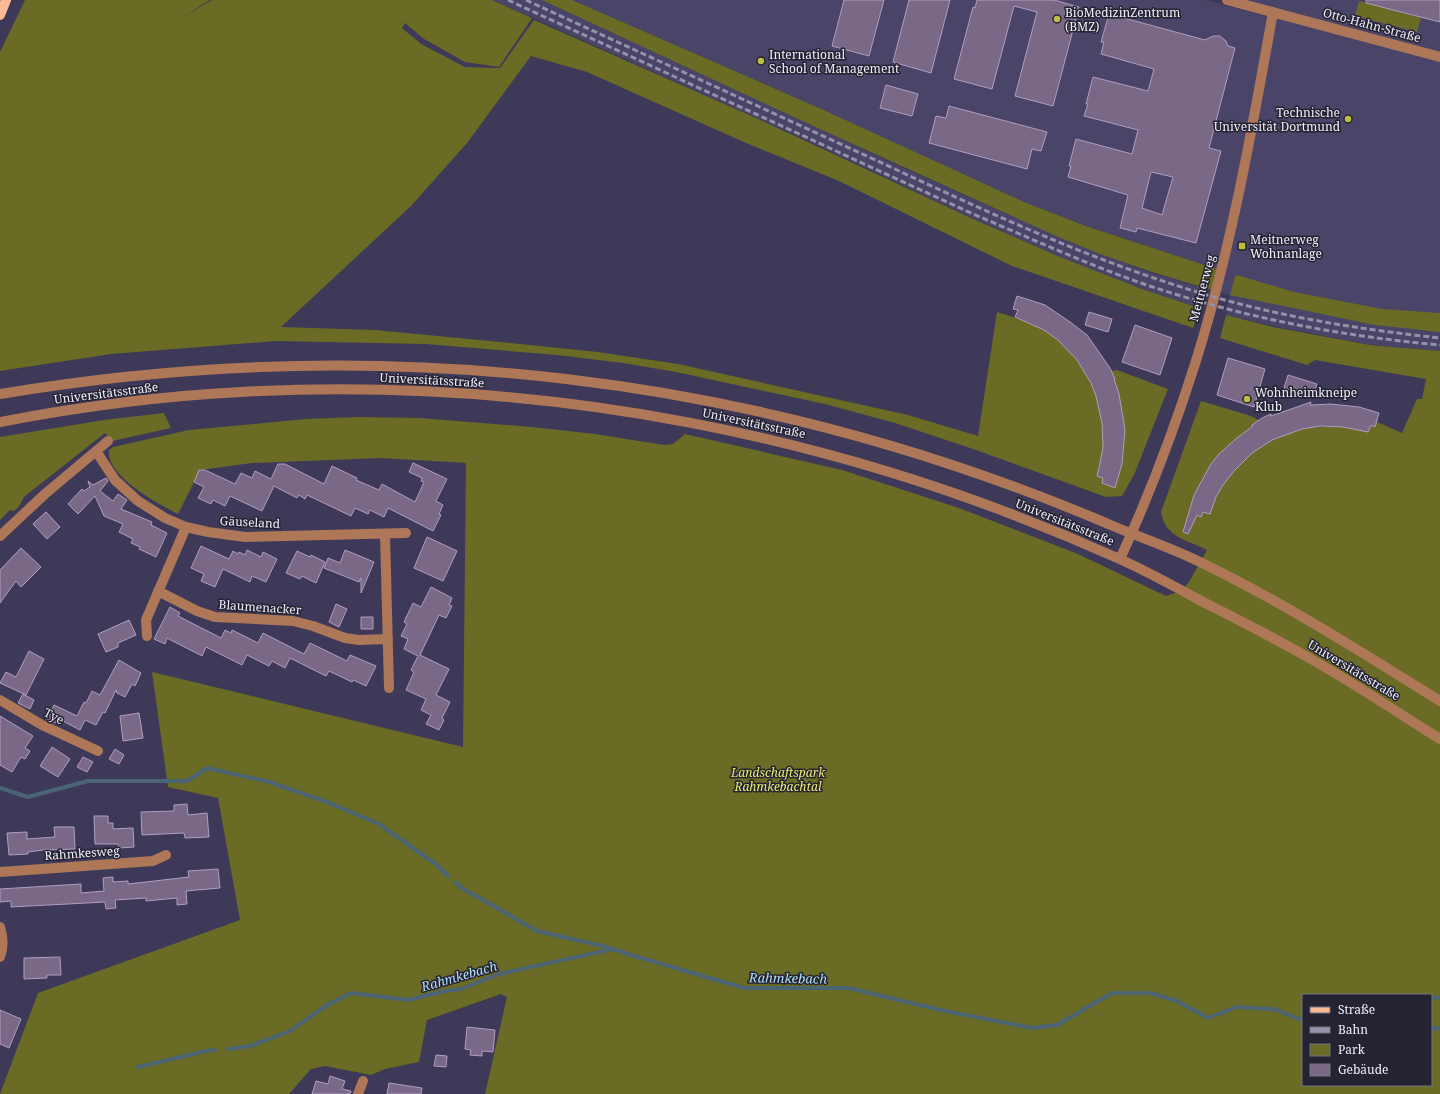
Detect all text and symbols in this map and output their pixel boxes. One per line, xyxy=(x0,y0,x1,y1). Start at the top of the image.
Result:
place label: BioMedizinZentrum (BMZ) xyxy=(1065,4,1180,35)
street label: Otto-Hahn-Straße xyxy=(1321,4,1423,46)
marker: BioMedizinZentrum (BMZ) xyxy=(1052,14,1062,24)
place label: International School of Management xyxy=(769,46,899,77)
marker: International School of Management xyxy=(756,56,766,66)
place label: Technische Universität Dortmund xyxy=(1214,104,1341,135)
marker: Technische Universität Dortmund xyxy=(1343,114,1353,124)
place label: Meitnerweg Wohnanlage xyxy=(1250,231,1322,262)
marker: Meitnerweg Wohnanlage xyxy=(1237,241,1247,251)
street label: Meitnerweg xyxy=(1185,252,1219,323)
street label: Universitätsstraße xyxy=(379,369,485,391)
street label: Universitätsstraße xyxy=(53,378,159,408)
place label: Wohnheimkneipe Klub xyxy=(1255,384,1357,415)
marker: Wohnheimkneipe Klub xyxy=(1242,394,1252,404)
street label: Universitätsstraße xyxy=(701,404,807,442)
street label: Universitätsstraße xyxy=(1013,494,1117,550)
street label: Gäuseland xyxy=(219,512,281,532)
street label: Blaumenacker xyxy=(218,596,302,618)
street label: Universitätsstraße xyxy=(1305,636,1403,704)
street label: Tye xyxy=(41,704,67,728)
park label: Landschaftspark Rahmkebachtal xyxy=(730,764,826,795)
street label: Rahmkesweg xyxy=(44,842,121,864)
water label: Rahmkebach xyxy=(418,957,499,996)
water label: Rahmkebach xyxy=(748,968,827,988)
legend xyxy=(1302,994,1432,1086)
text: Straße xyxy=(1338,1001,1375,1018)
text: Bahn xyxy=(1338,1021,1368,1038)
text: Park xyxy=(1338,1041,1366,1058)
text: Gebäude xyxy=(1338,1061,1389,1078)

